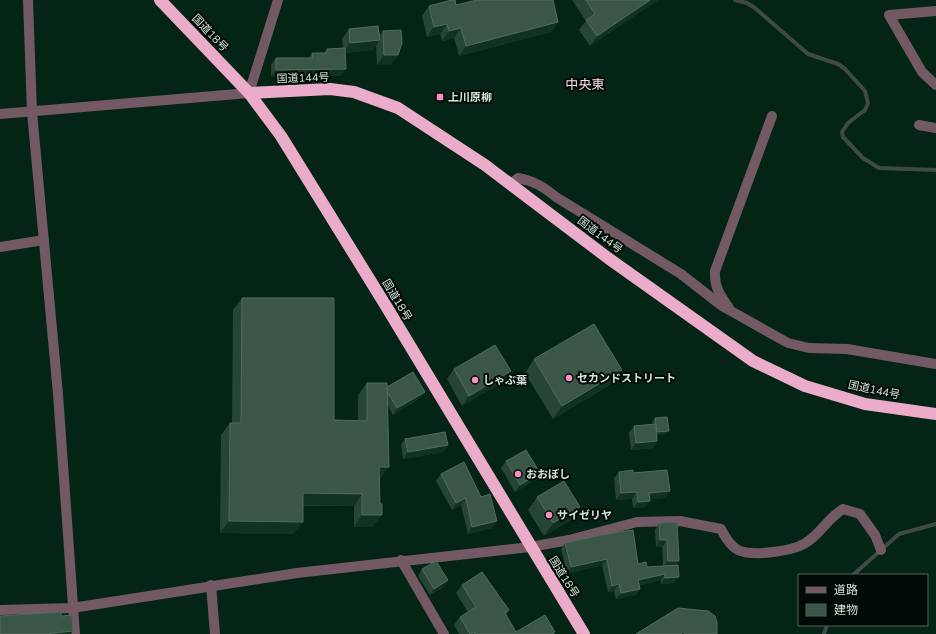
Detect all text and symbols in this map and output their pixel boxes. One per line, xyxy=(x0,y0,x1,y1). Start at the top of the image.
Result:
street label: 国道18号 xyxy=(189,11,231,55)
street label: 国道144号 xyxy=(276,70,330,86)
district label: 中央東 xyxy=(565,76,605,94)
place label: 上川原柳 xyxy=(448,90,492,105)
marker: 上川原柳 xyxy=(435,92,445,102)
street label: 国道144号 xyxy=(574,213,626,257)
street label: 国道18号 xyxy=(379,276,415,324)
place label: セカンドストリート xyxy=(577,371,676,386)
place label: しゃぶ葉 xyxy=(483,373,527,388)
marker: セカンドストリート xyxy=(564,373,574,383)
marker: しゃぶ葉 xyxy=(470,375,480,385)
street label: 国道144号 xyxy=(847,377,901,403)
place label: おおぼし xyxy=(526,467,570,482)
marker: おおぼし xyxy=(513,469,523,479)
place label: サイゼリヤ xyxy=(557,508,612,523)
marker: サイゼリヤ xyxy=(544,510,554,520)
street label: 国道18号 xyxy=(545,553,583,601)
legend xyxy=(798,574,928,626)
text: 道路 xyxy=(834,582,858,598)
text: 建物 xyxy=(834,602,858,618)

